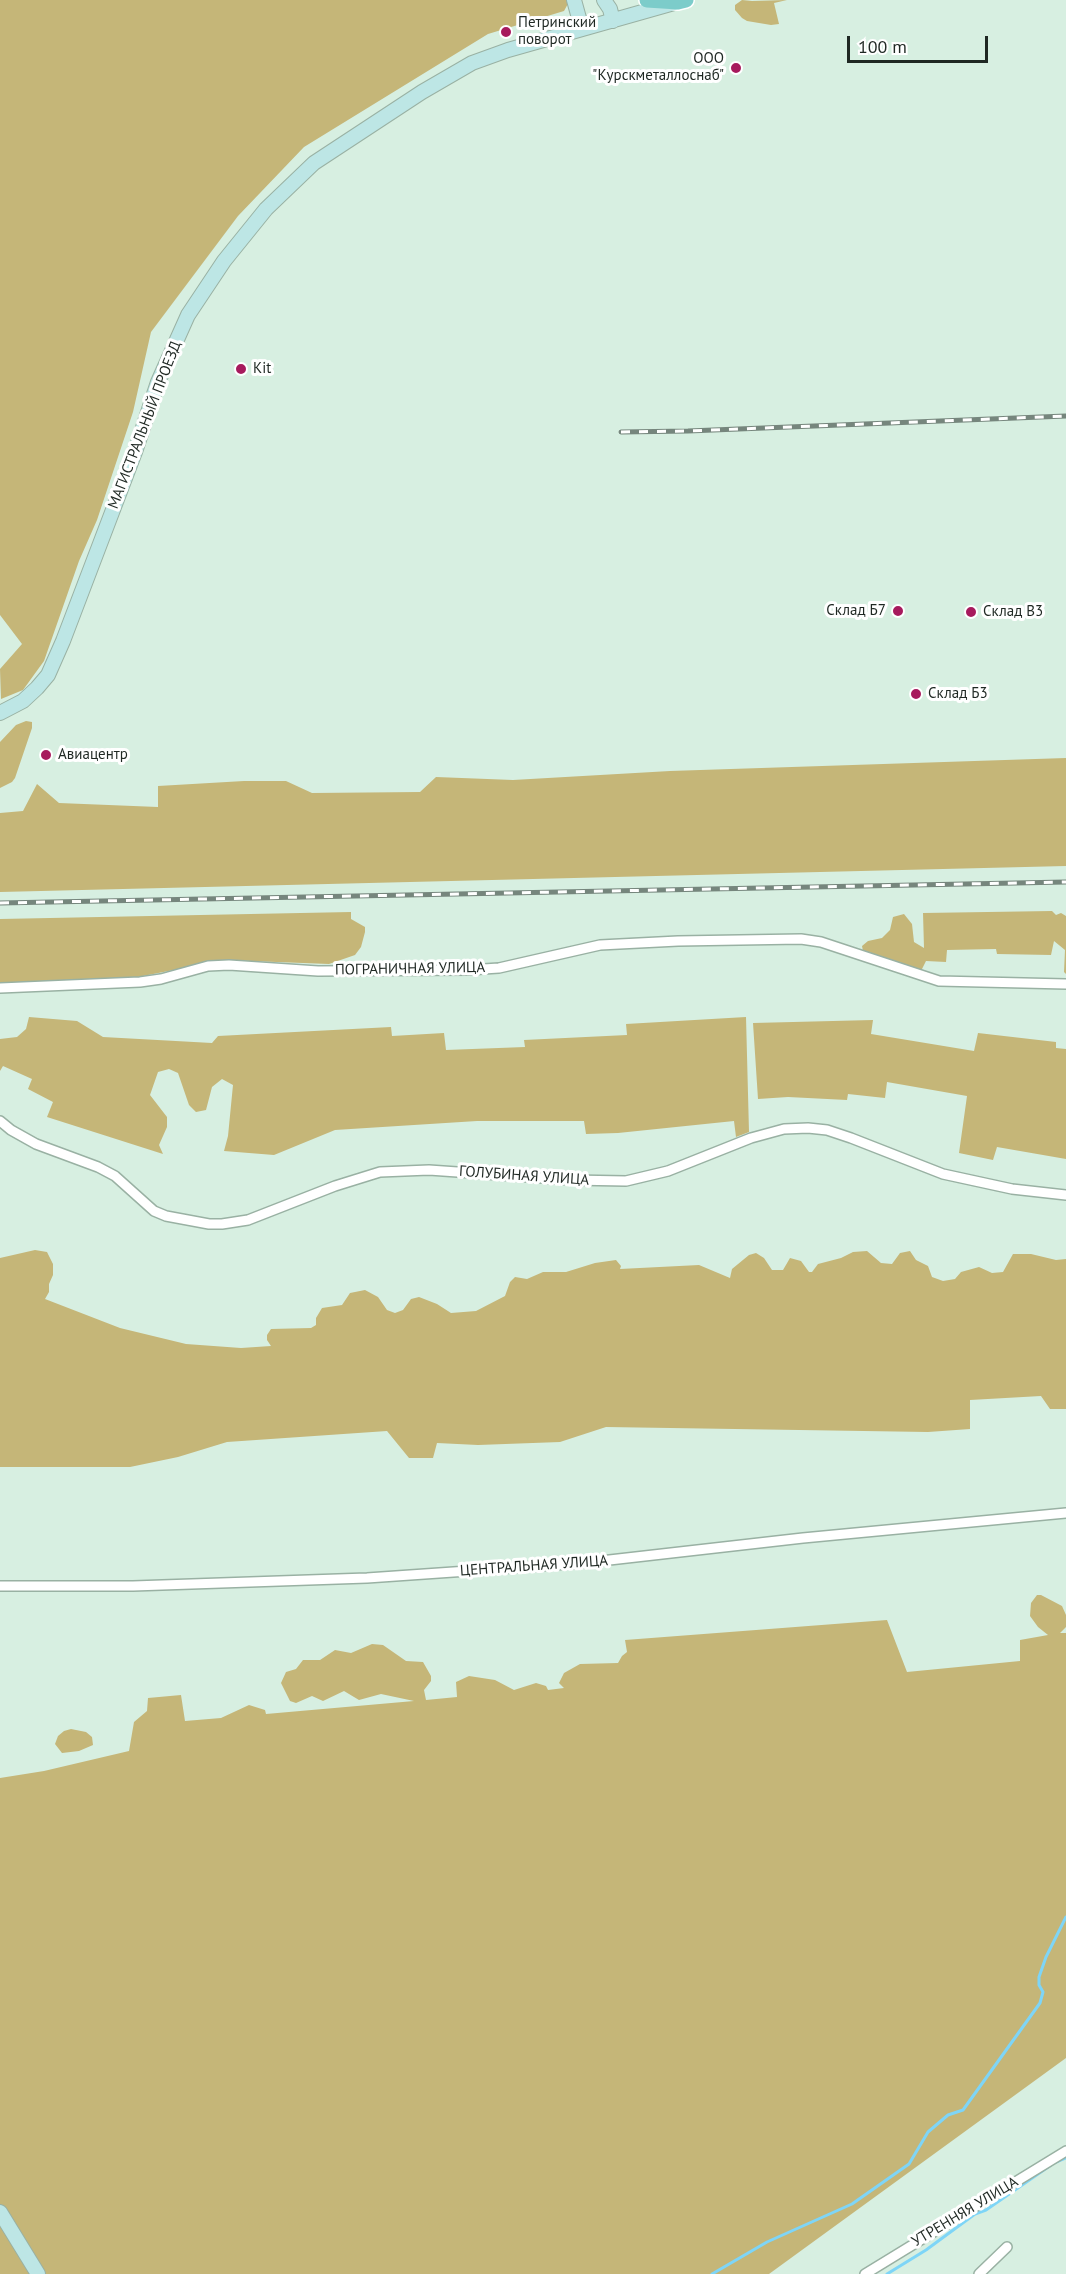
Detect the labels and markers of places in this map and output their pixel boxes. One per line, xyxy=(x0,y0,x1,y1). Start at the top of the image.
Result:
place label: Петринский поворот xyxy=(518,14,596,49)
marker: Петринский поворот xyxy=(499,25,513,39)
place label: ООО "Курскметаллоснаб" xyxy=(592,50,724,85)
marker: ООО "Курскметаллоснаб" xyxy=(729,61,743,75)
place label: Kit xyxy=(253,360,271,378)
marker: Kit xyxy=(234,362,248,376)
place label: Склад Б7 xyxy=(826,602,886,620)
place label: Склад В3 xyxy=(983,603,1043,621)
marker: Склад Б7 xyxy=(891,604,905,618)
marker: Склад В3 xyxy=(964,605,978,619)
place label: Склад Б3 xyxy=(928,685,988,703)
marker: Склад Б3 xyxy=(909,687,923,701)
place label: Авиацентр xyxy=(58,746,128,764)
marker: Авиацентр xyxy=(39,748,53,762)

